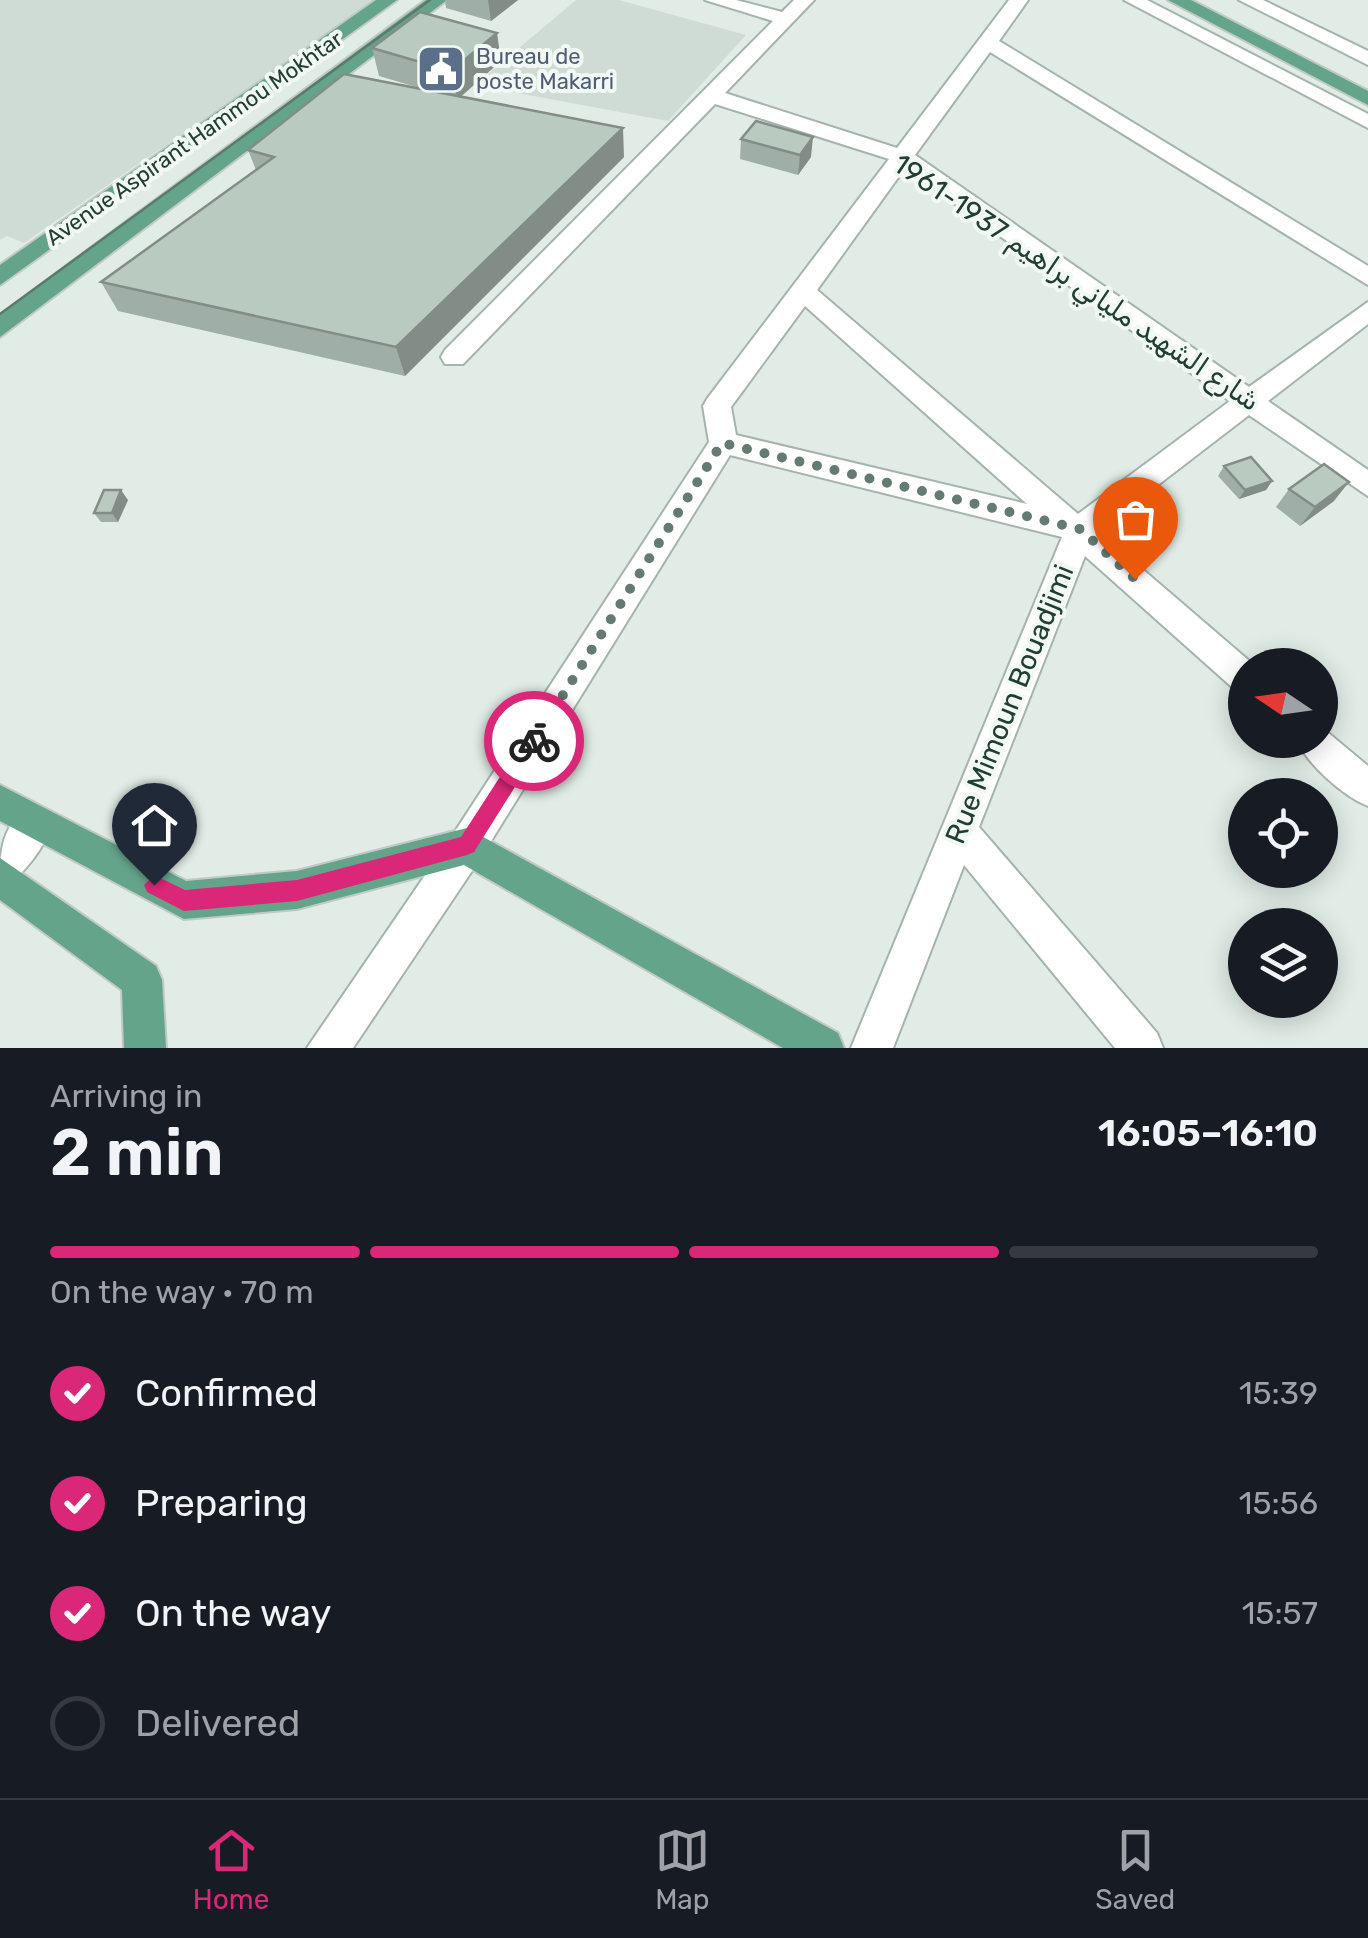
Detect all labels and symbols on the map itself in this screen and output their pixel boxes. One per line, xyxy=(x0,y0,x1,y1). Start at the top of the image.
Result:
street label: Avenue Aspirant Hammou Mokhtar xyxy=(41,25,348,252)
public building icon: Bureau de poste Makarri xyxy=(415,43,467,95)
place label: Bureau de poste Makarri xyxy=(476,43,614,95)
street label: شارع الشهيد ملياني براهيم 1937-1961 xyxy=(884,147,1266,422)
pin xyxy=(1093,477,1178,580)
street label: Rue Mimoun Bouadjimi xyxy=(938,560,1081,848)
north arrow xyxy=(1228,648,1338,758)
courier xyxy=(484,691,584,791)
pin xyxy=(112,783,197,886)

